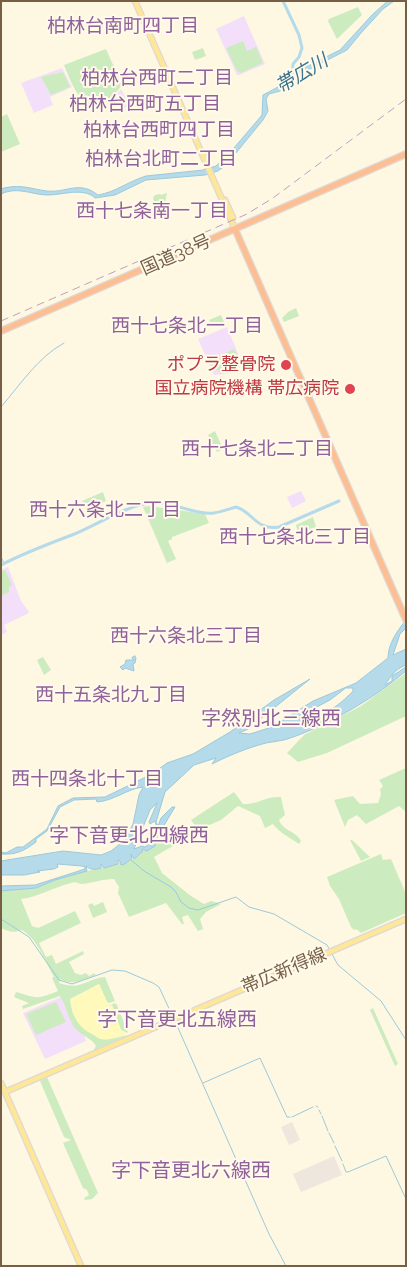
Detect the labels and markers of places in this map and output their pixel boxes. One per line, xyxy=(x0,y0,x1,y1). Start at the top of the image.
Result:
place label: ポプラ整骨院 xyxy=(167,354,275,376)
marker: ポプラ整骨院 xyxy=(279,358,293,372)
place label: 国立病院機構 帯広病院 xyxy=(154,378,339,400)
marker: 国立病院機構 帯広病院 xyxy=(343,382,357,396)

